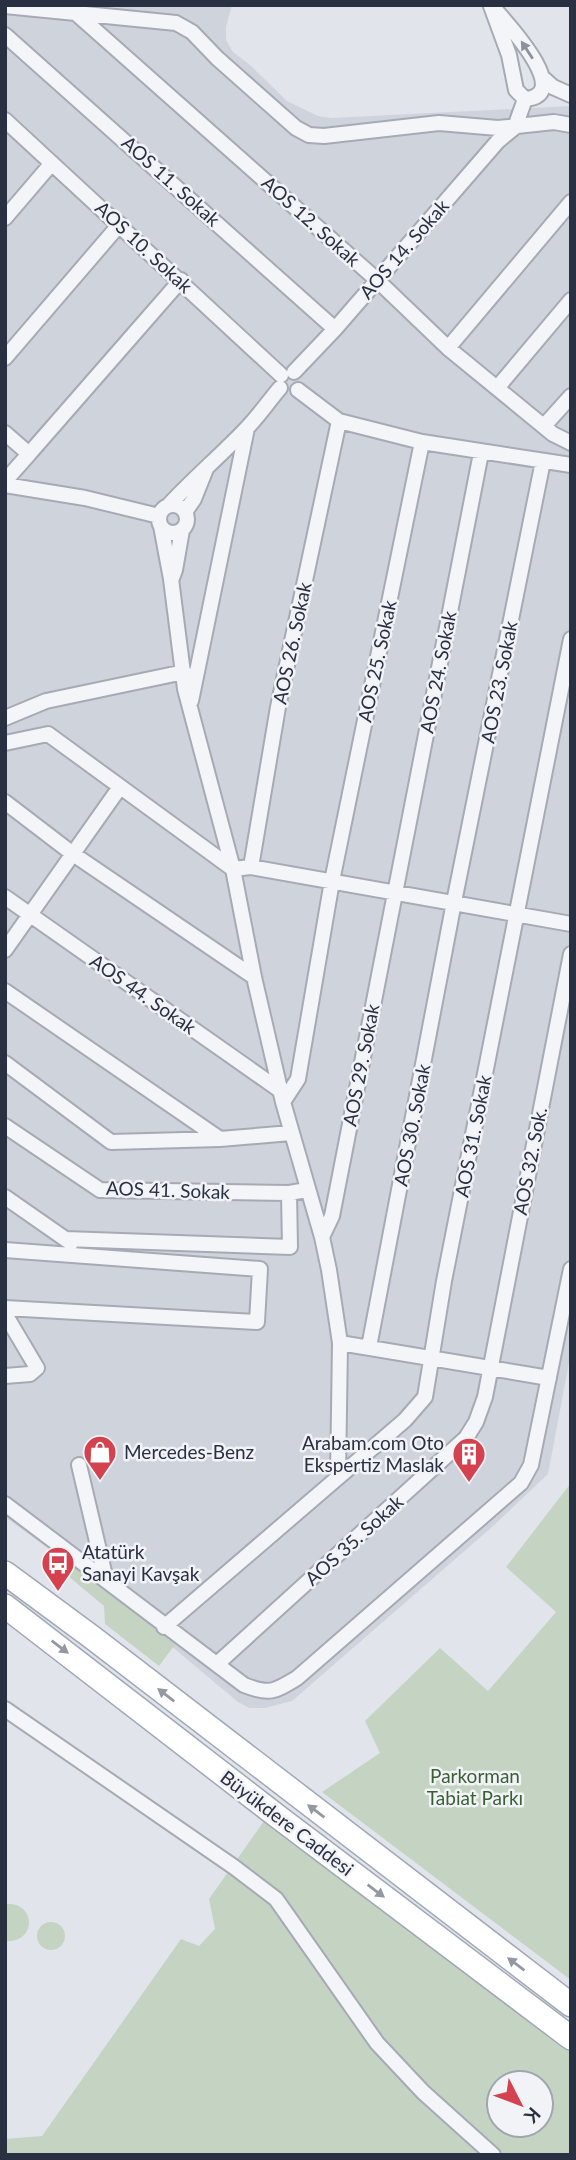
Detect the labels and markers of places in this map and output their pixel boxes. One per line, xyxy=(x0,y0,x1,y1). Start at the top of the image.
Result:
place label: Arabam.com Oto Ekspertiz Maslak xyxy=(302,1431,444,1476)
shop icon: Mercedes-Benz xyxy=(81,1433,119,1482)
building icon: Arabam.com Oto Ekspertiz Maslak xyxy=(450,1435,488,1484)
place label: Mercedes-Benz xyxy=(124,1440,254,1463)
place label: Atatürk Sanayi Kavşak xyxy=(82,1540,200,1585)
bus stop icon: Atatürk Sanayi Kavşak xyxy=(39,1544,77,1593)

